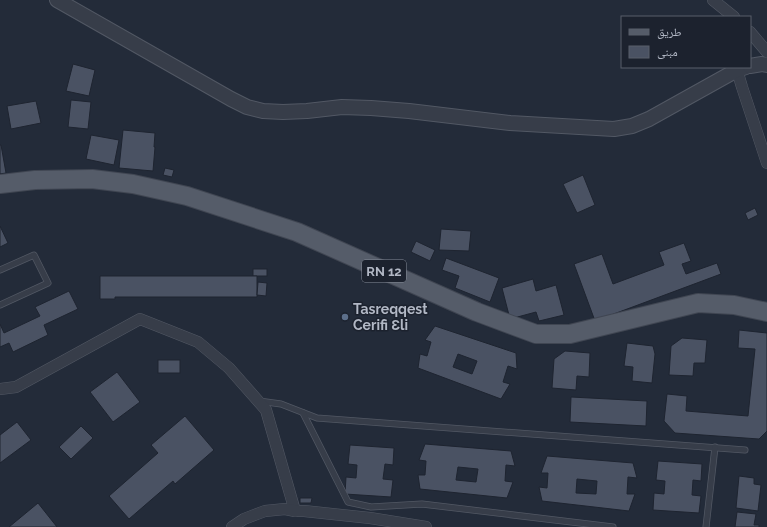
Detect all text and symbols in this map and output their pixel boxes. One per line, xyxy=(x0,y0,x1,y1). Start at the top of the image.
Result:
legend xyxy=(621,16,751,68)
text: طريق xyxy=(657,25,682,39)
text: مبنى xyxy=(657,45,678,59)
road number: RN 12 xyxy=(362,260,406,282)
place label: Tasreqqest Cerifi Ɛli xyxy=(353,301,428,333)
marker: Tasreqqest Cerifi Ɛli xyxy=(340,312,350,322)

